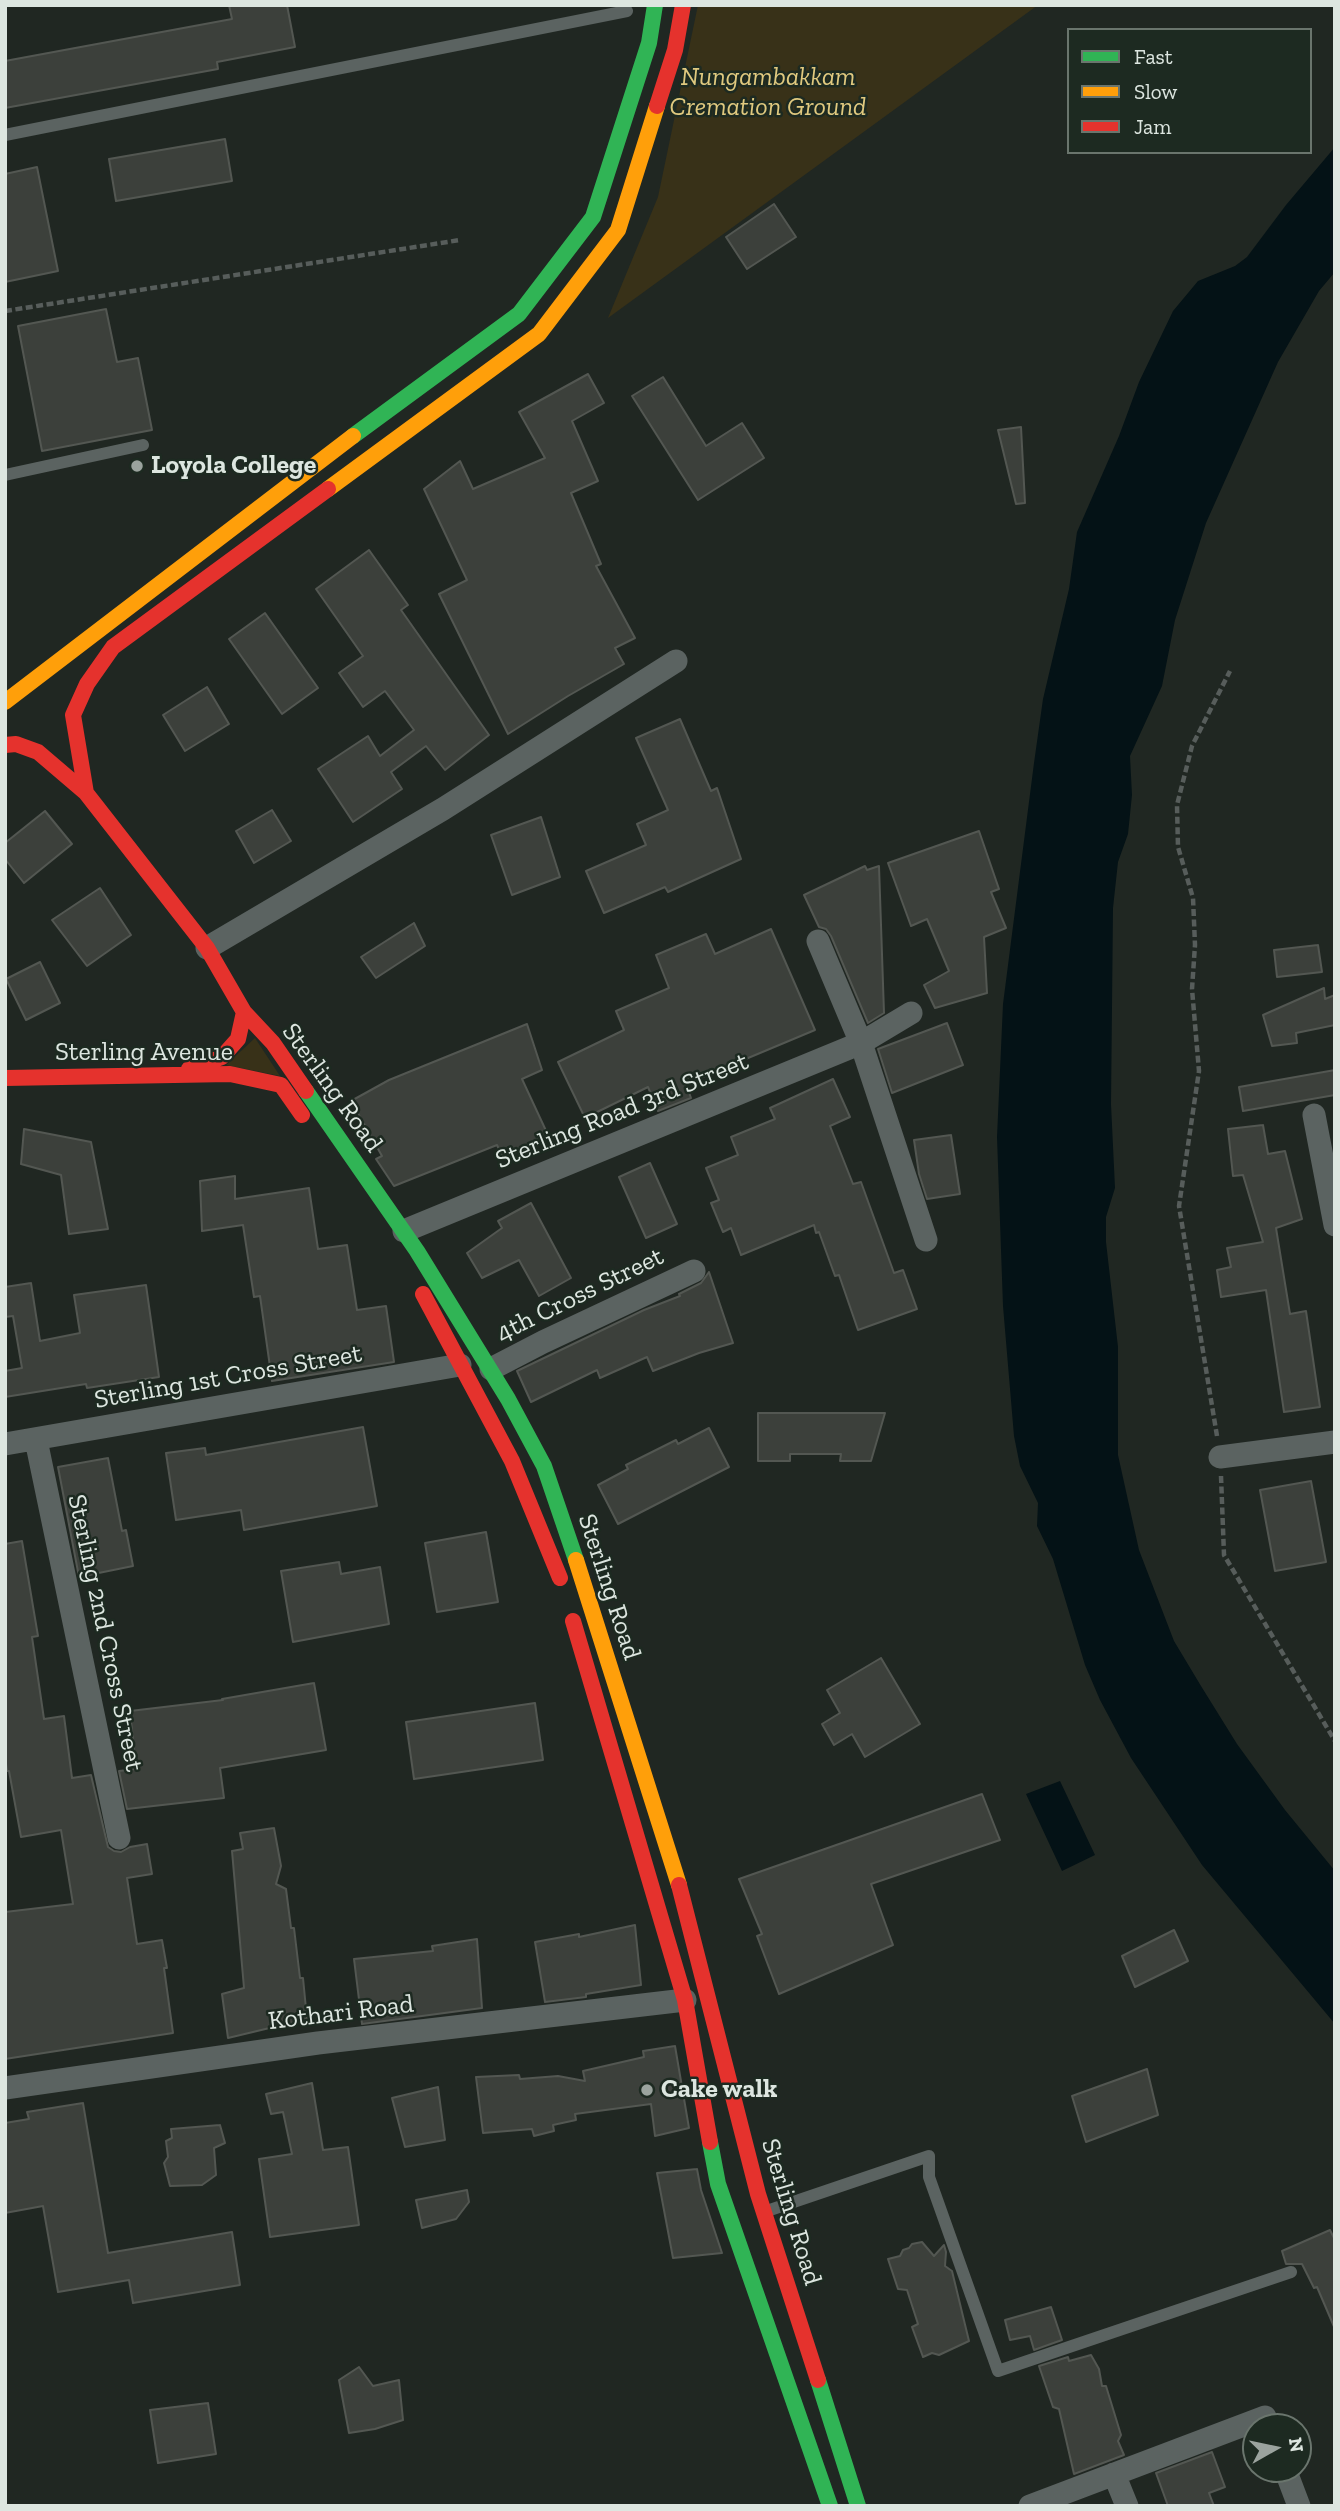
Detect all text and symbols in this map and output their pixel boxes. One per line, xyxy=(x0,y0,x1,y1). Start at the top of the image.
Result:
legend xyxy=(1067,28,1312,154)
text: Fast xyxy=(1134,44,1173,69)
park label: Nungambakkam Cremation Ground xyxy=(670,62,866,124)
text: Slow xyxy=(1134,79,1177,104)
text: Jam xyxy=(1134,114,1171,139)
place label: Loyola College xyxy=(151,450,316,482)
marker: Loyola College xyxy=(129,458,145,474)
street label: Sterling Road xyxy=(275,1018,389,1158)
street label: Sterling Avenue xyxy=(55,1037,233,1069)
street label: Sterling Road 3rd Street xyxy=(491,1046,753,1176)
street label: 4th Cross Street xyxy=(491,1241,669,1349)
street label: Sterling 1st Cross Street xyxy=(92,1338,364,1416)
street label: Sterling 2nd Cross Street xyxy=(60,1492,150,1774)
street label: Sterling Road xyxy=(571,1510,647,1664)
street label: Kothari Road xyxy=(267,1989,415,2037)
place label: Cake walk xyxy=(661,2074,777,2106)
marker: Cake walk xyxy=(639,2082,655,2098)
street label: Sterling Road xyxy=(754,2135,828,2289)
north arrow xyxy=(1242,2413,1312,2483)
text: N xyxy=(1284,2436,1309,2454)

